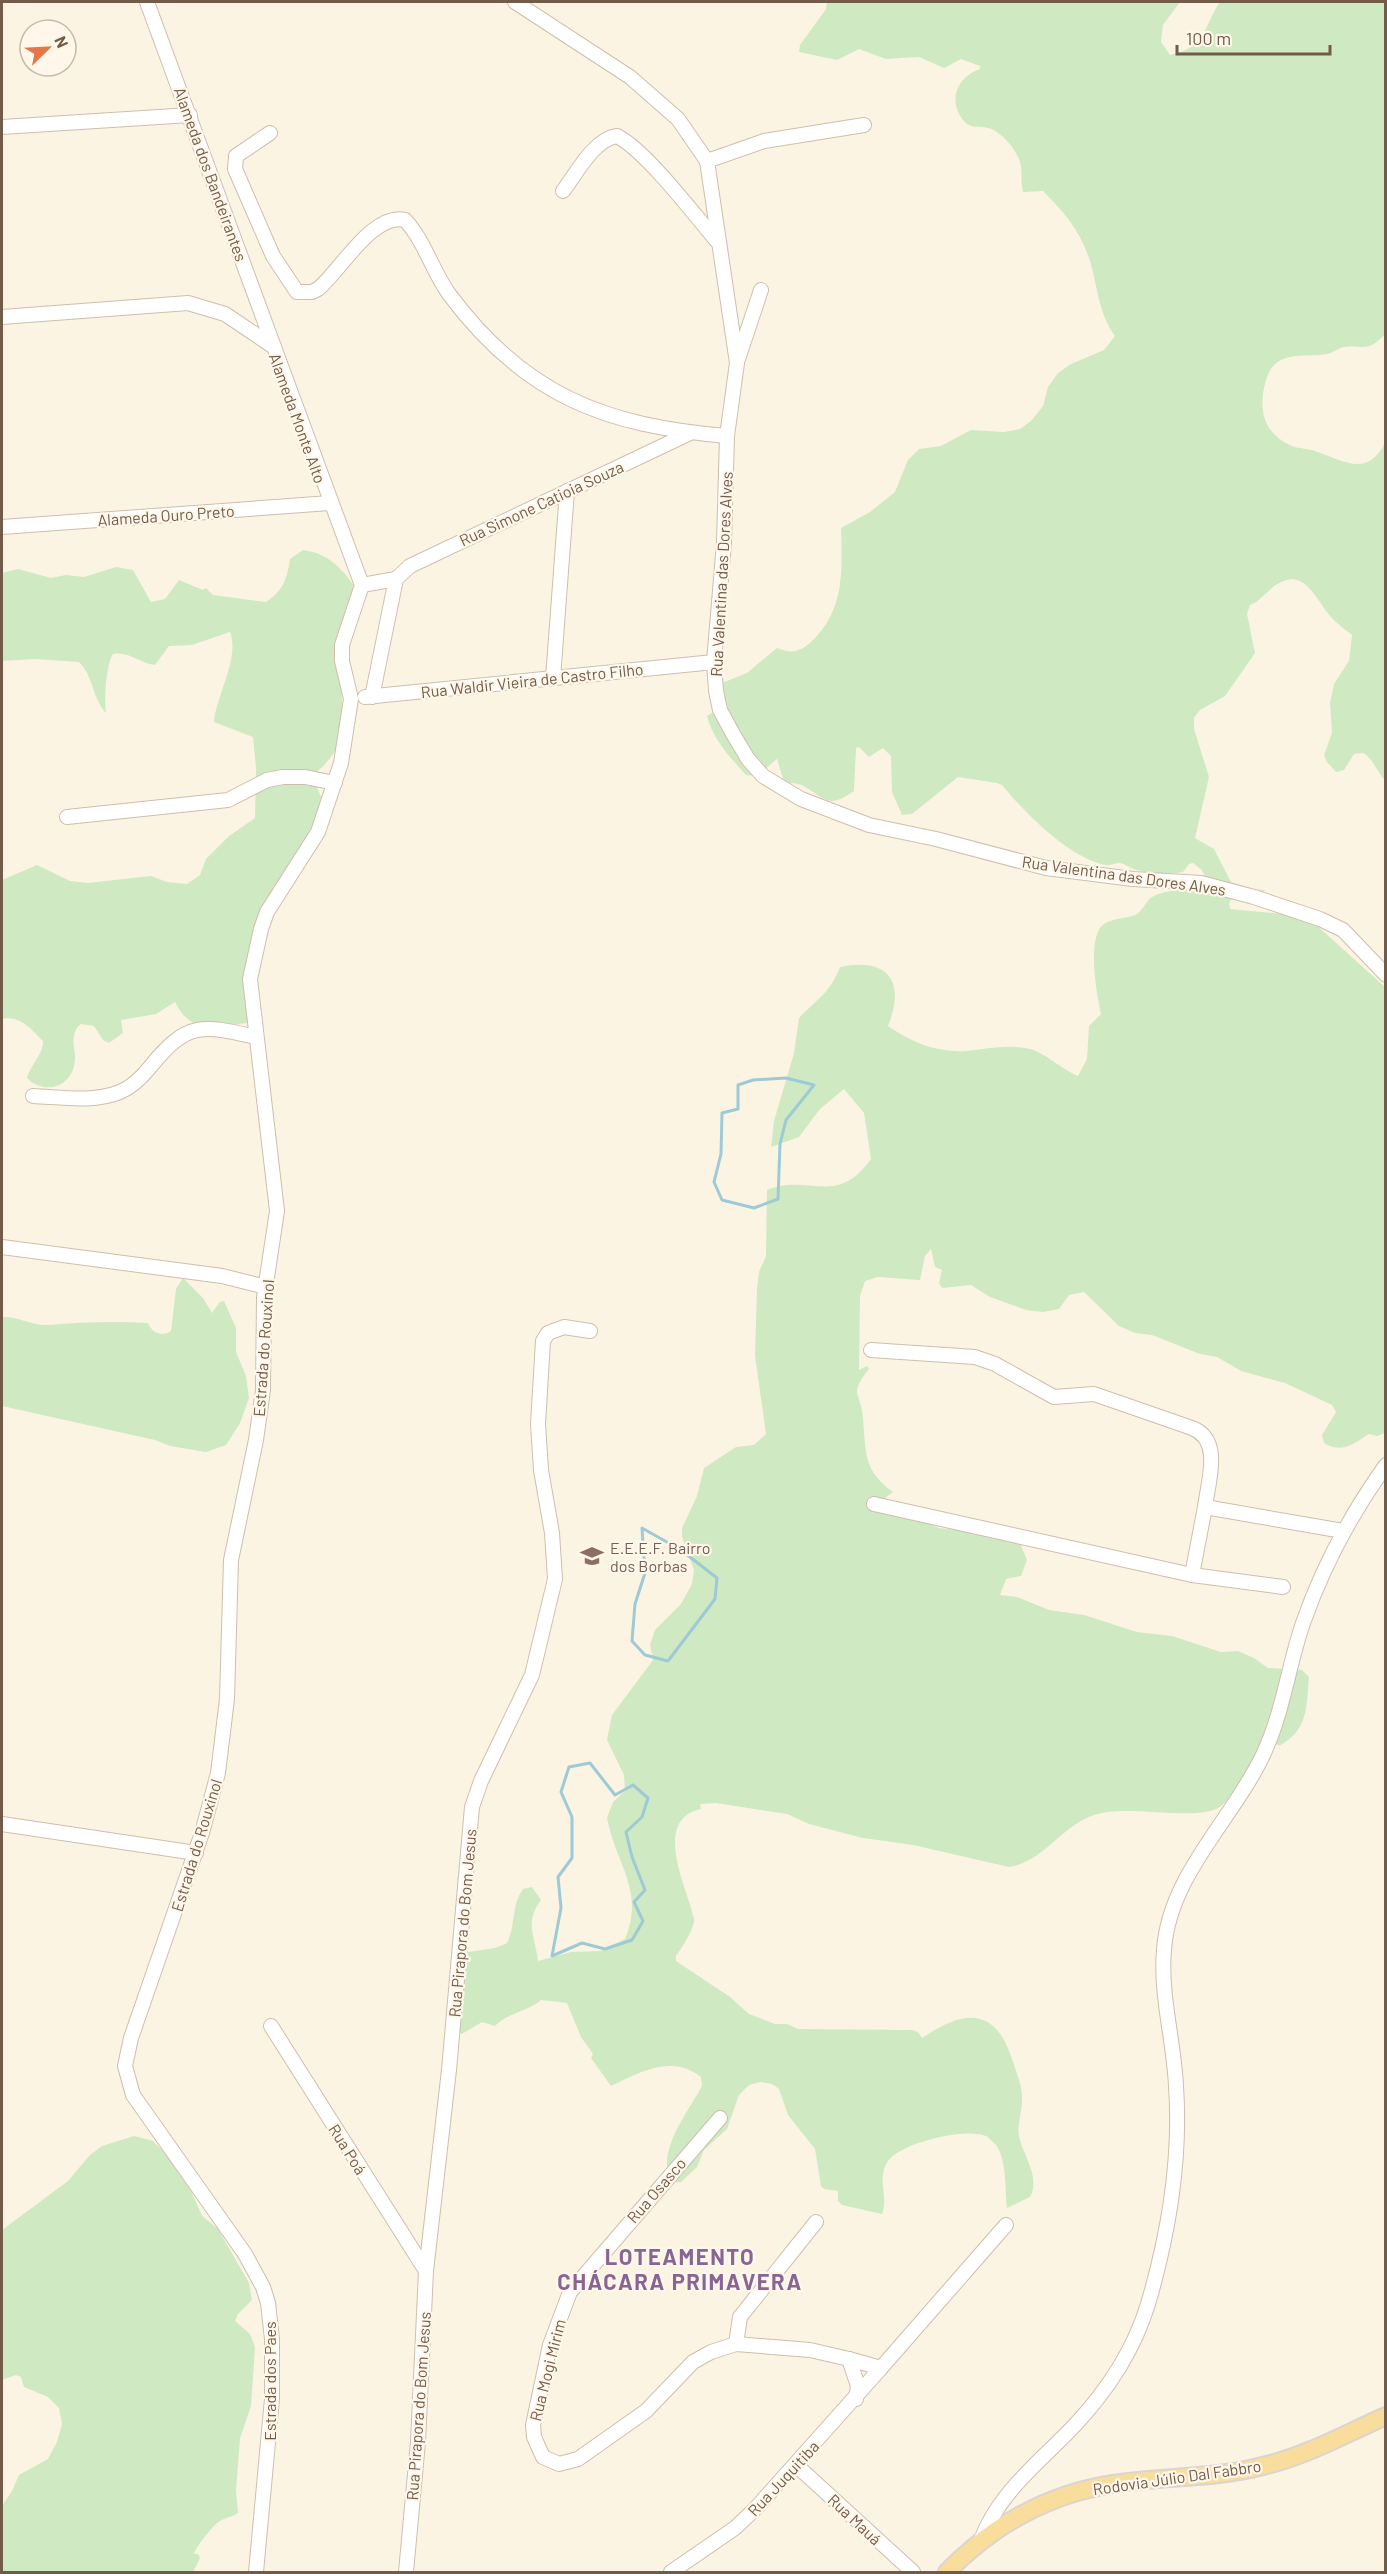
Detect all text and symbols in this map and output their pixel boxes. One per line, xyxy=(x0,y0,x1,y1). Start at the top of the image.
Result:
north arrow xyxy=(18,18,78,78)
scale bar xyxy=(1177,18,1330,56)
text: 100 m xyxy=(1186,27,1231,49)
text: N xyxy=(51,33,73,50)
street label: Alameda dos Bandeirantes xyxy=(171,84,251,264)
street label: Alameda Monte Alto xyxy=(266,350,330,486)
street label: Rua Simone Catioia Souza xyxy=(456,457,626,549)
street label: Rua Valentina das Dores Alves xyxy=(706,471,736,677)
street label: Alameda Ouro Preto xyxy=(97,501,235,529)
street label: Rua Waldir Vieira de Castro Filho xyxy=(420,659,644,701)
street label: Rua Valentina das Dores Alves xyxy=(1021,851,1227,899)
street label: Estrada do Rouxinol xyxy=(249,1279,277,1417)
place label: E.E.E.F. Bairro dos Borbas xyxy=(610,1538,711,1575)
school or university icon: E.E.E.F. Bairro dos Borbas xyxy=(579,1543,605,1569)
street label: Estrada do Rouxinol xyxy=(167,1776,225,1914)
street label: Rua Pirapora do Bom Jesus xyxy=(444,1828,480,2018)
street label: Rua Poá xyxy=(325,2120,371,2178)
street label: Rua Osasco xyxy=(623,2153,689,2227)
district label: LOTEAMENTO CHÁCARA PRIMAVERA xyxy=(557,2243,803,2294)
street label: Rua Pirapora do Bom Jesus xyxy=(402,2311,434,2501)
street label: Rua Mogi Mirim xyxy=(525,2317,569,2423)
street label: Estrada dos Paes xyxy=(260,2321,279,2441)
street label: Rua Juquitiba xyxy=(743,2436,823,2520)
street label: Rodovia Júlio Dal Fabbro xyxy=(1092,2456,1262,2498)
street label: Rua Mauá xyxy=(824,2490,886,2548)

